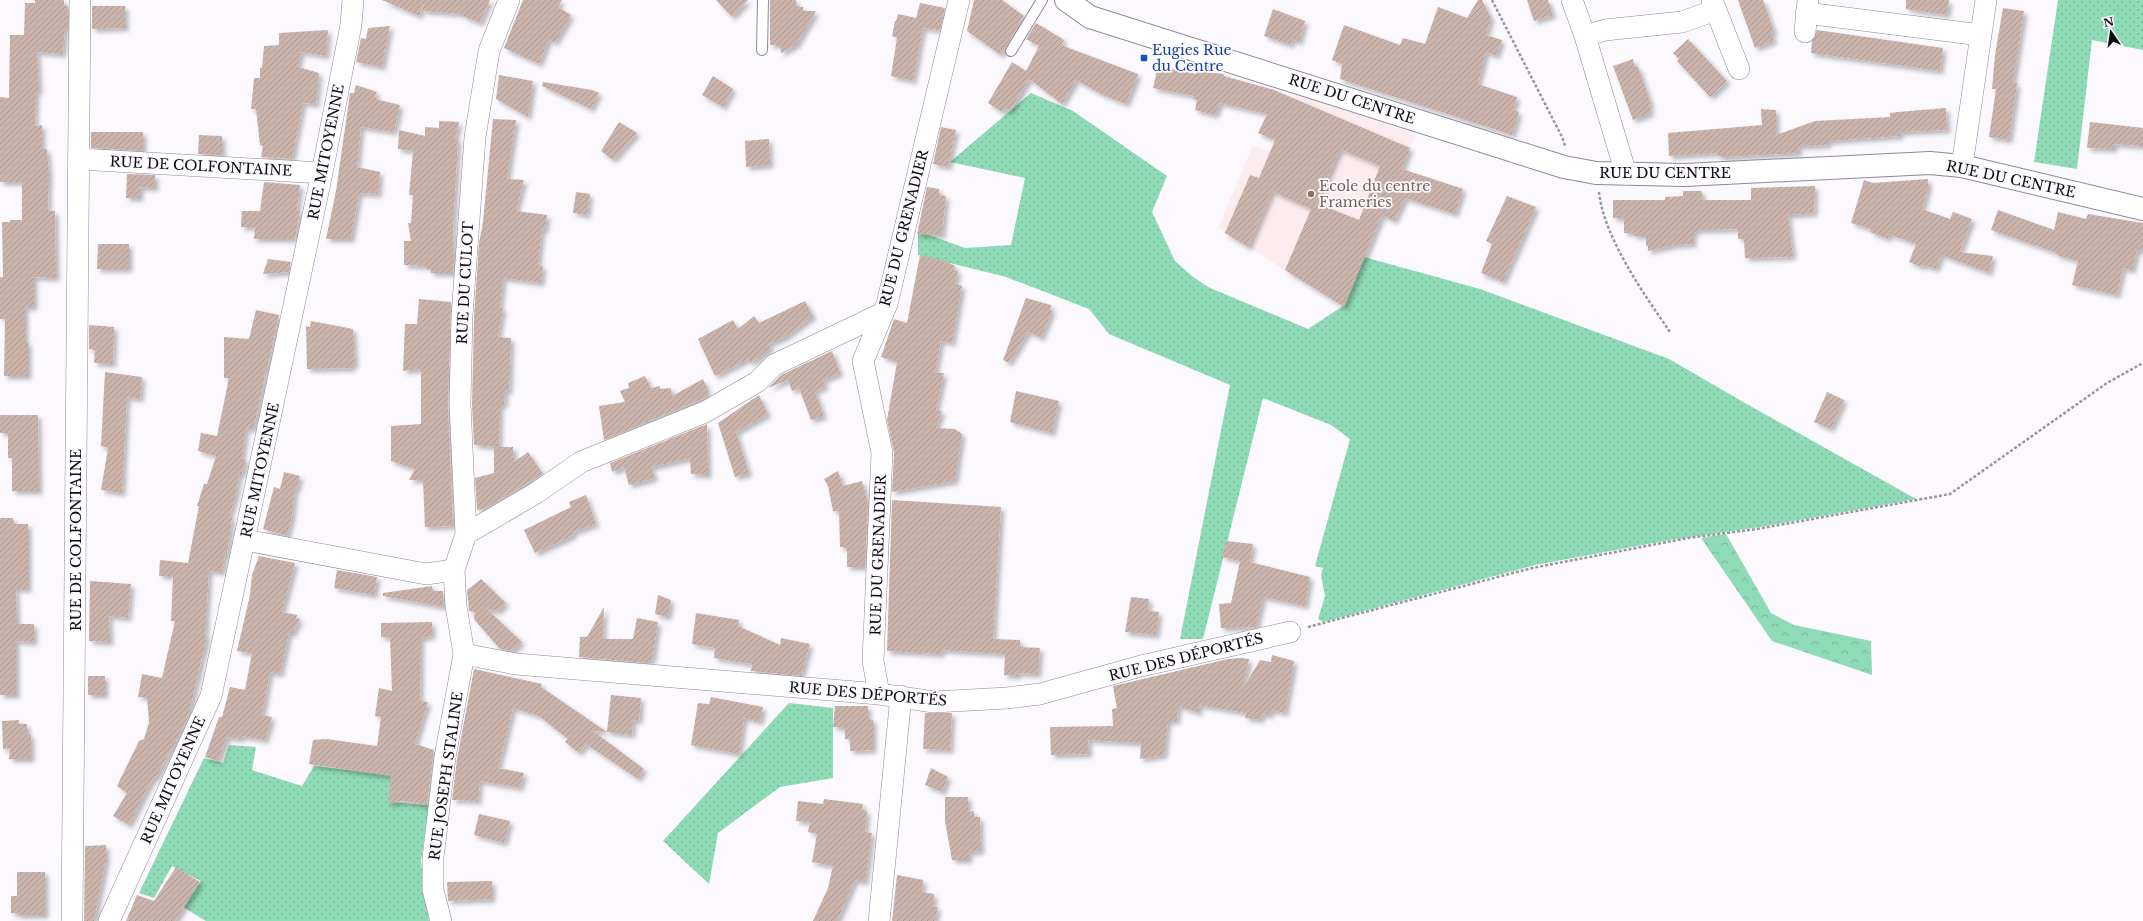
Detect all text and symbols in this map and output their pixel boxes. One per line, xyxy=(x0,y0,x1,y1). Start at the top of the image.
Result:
north arrow xyxy=(2091,12,2131,52)
text: N xyxy=(2102,14,2116,30)
place label: Eugies Rue du Centre xyxy=(1152,41,1232,75)
marker: Eugies Rue du Centre xyxy=(1139,53,1149,63)
street label: RUE DU CENTRE xyxy=(1287,70,1417,128)
street label: RUE MITOYENNE xyxy=(304,83,348,221)
street label: RUE DU GRENADIER xyxy=(876,147,932,308)
street label: RUE DE COLFONTAINE xyxy=(109,152,293,180)
street label: RUE DU CENTRE xyxy=(1945,157,2077,201)
street label: RUE DU CENTRE xyxy=(1599,164,1731,182)
place label: Ecole du centre Frameries xyxy=(1319,177,1430,211)
marker: Ecole du centre Frameries xyxy=(1306,189,1316,199)
street label: RUE DU CULOT xyxy=(453,221,477,345)
street label: RUE MITOYENNE xyxy=(237,401,283,539)
street label: RUE DE COLFONTAINE xyxy=(67,449,85,631)
street label: RUE DU GRENADIER xyxy=(866,473,890,636)
street label: RUE DES DÉPORTÉS xyxy=(1107,629,1265,685)
street label: RUE DES DÉPORTÉS xyxy=(788,678,948,710)
street label: RUE JOSEPH STALINE xyxy=(425,691,467,861)
street label: RUE MITOYENNE xyxy=(137,713,209,847)

